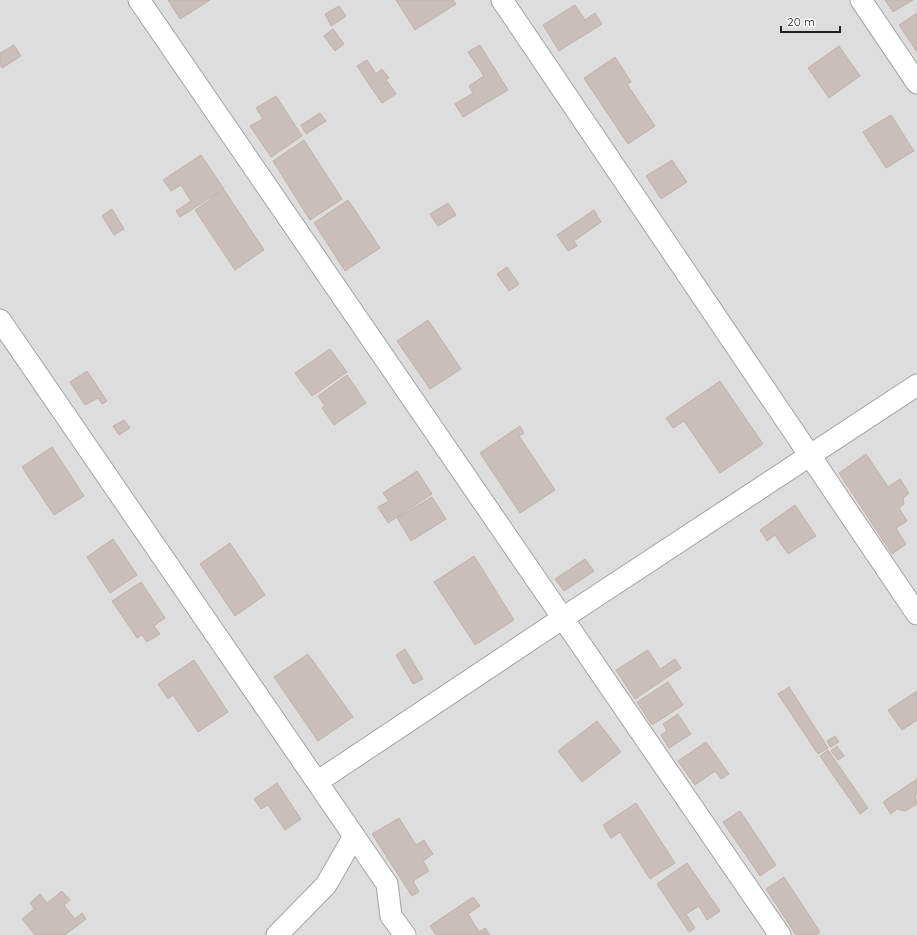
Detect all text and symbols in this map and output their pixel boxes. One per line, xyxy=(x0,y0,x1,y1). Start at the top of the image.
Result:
scale bar xyxy=(781,8,840,34)
text: 20 m xyxy=(787,14,815,29)

